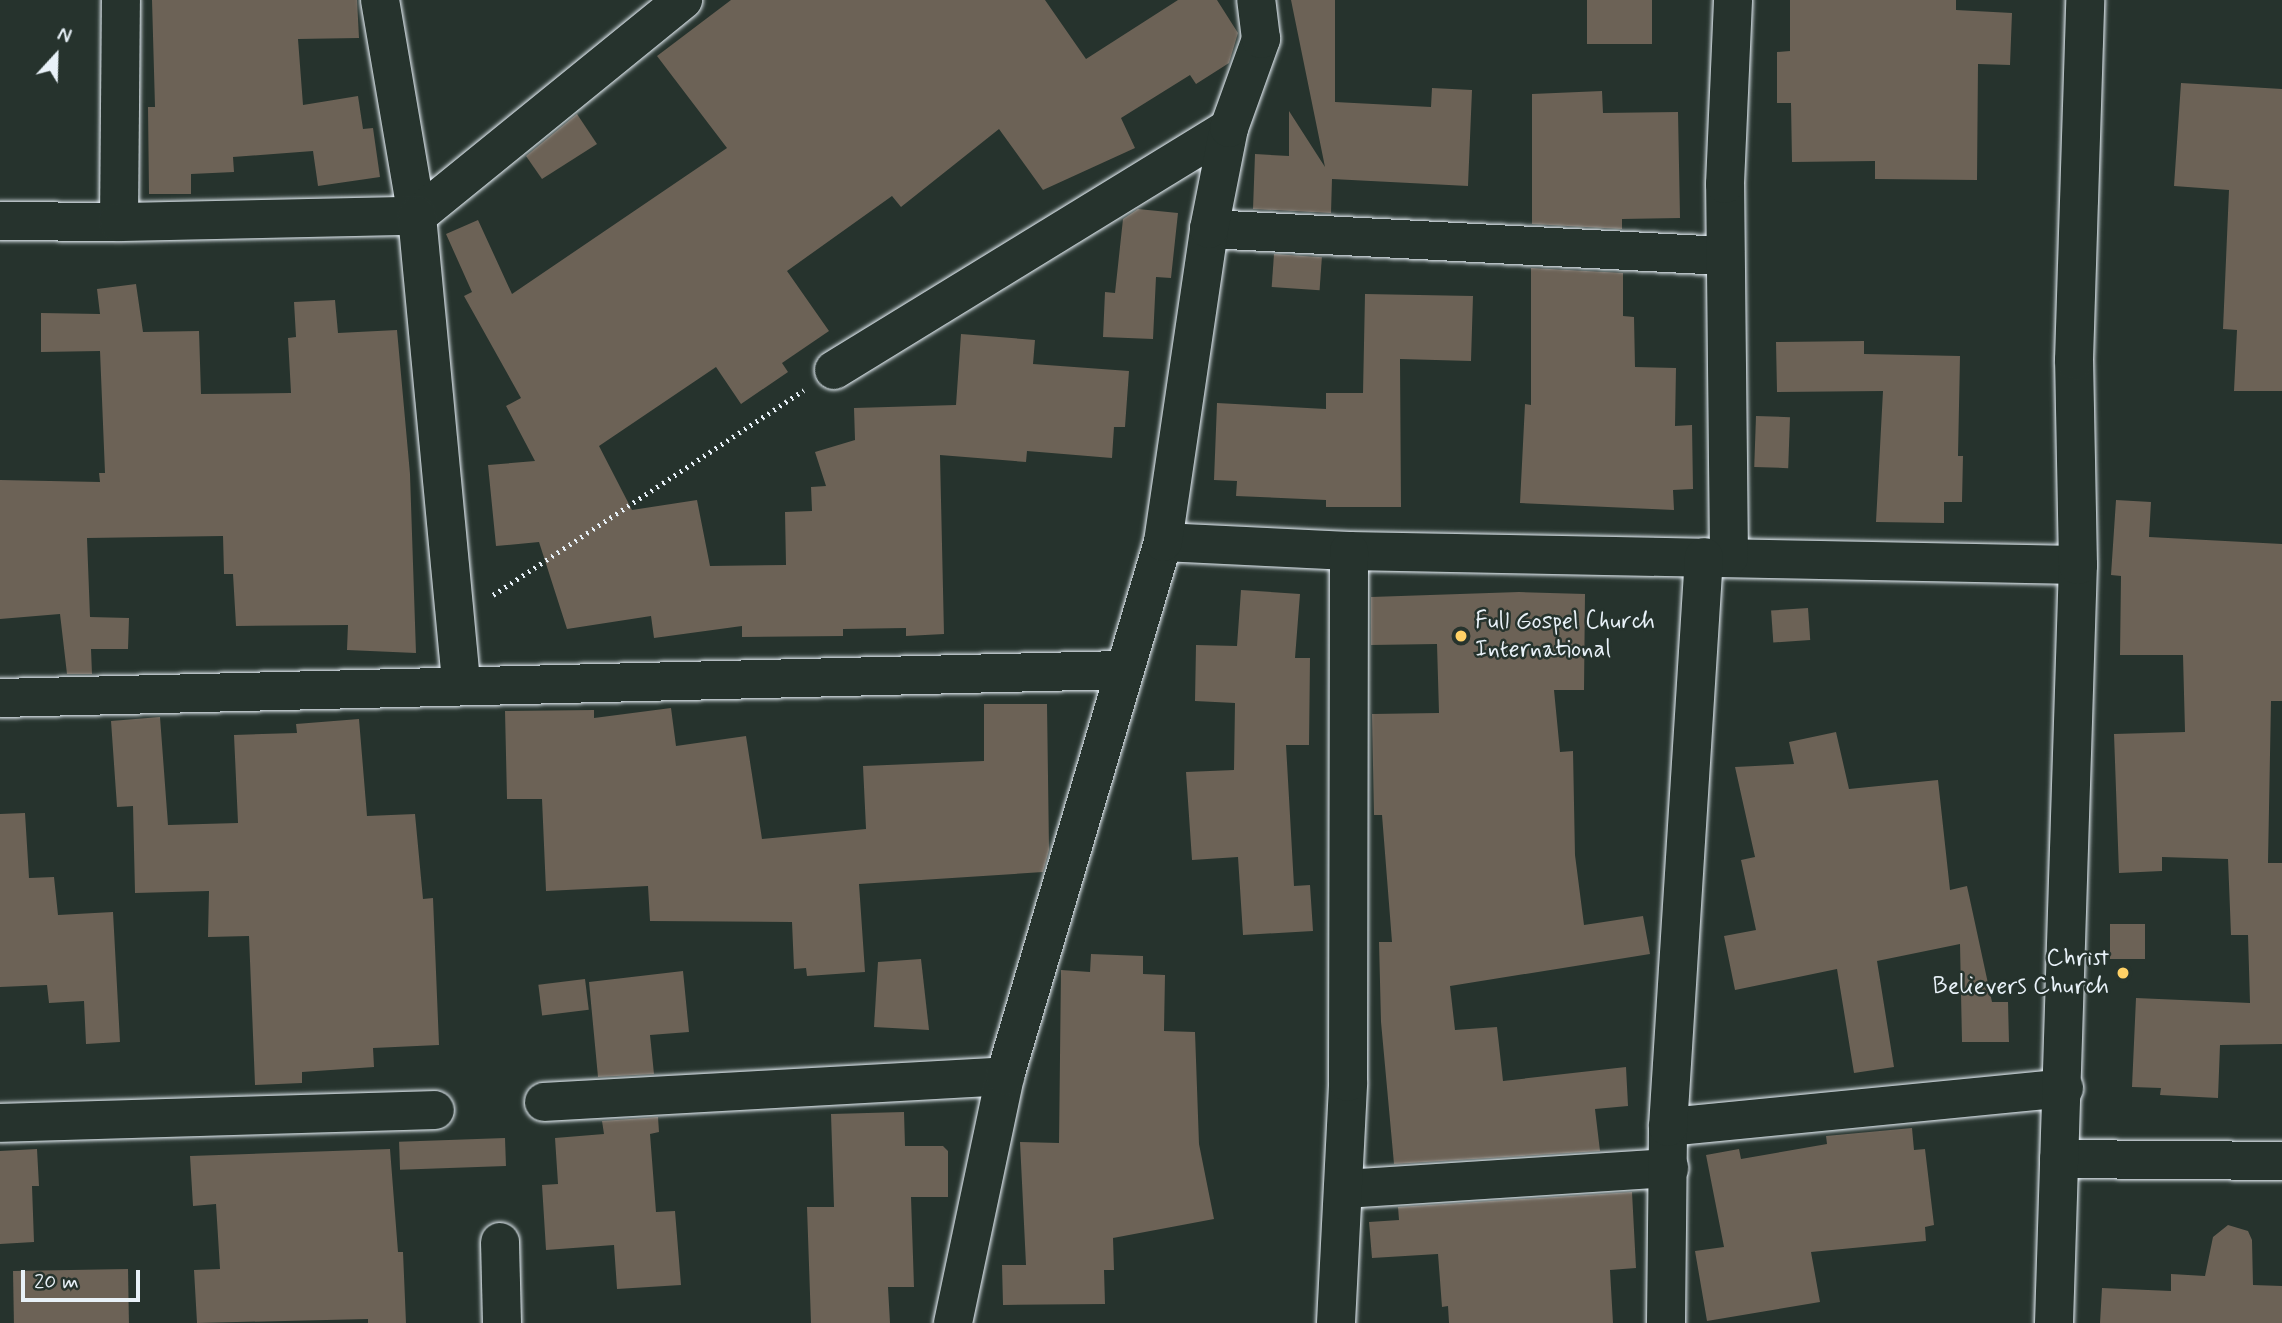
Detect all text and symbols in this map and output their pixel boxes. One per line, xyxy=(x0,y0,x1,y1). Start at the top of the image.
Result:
north arrow xyxy=(21,21,91,91)
text: N xyxy=(54,22,75,50)
place label: Full Gospel Church International xyxy=(1475,608,1661,664)
marker: Full Gospel Church International xyxy=(1453,628,1469,644)
place label: Christ Believers Church xyxy=(1932,945,2109,1001)
marker: Christ Believers Church xyxy=(2115,965,2131,981)
scale bar xyxy=(24,1256,144,1300)
text: 20 m xyxy=(34,1268,79,1296)

